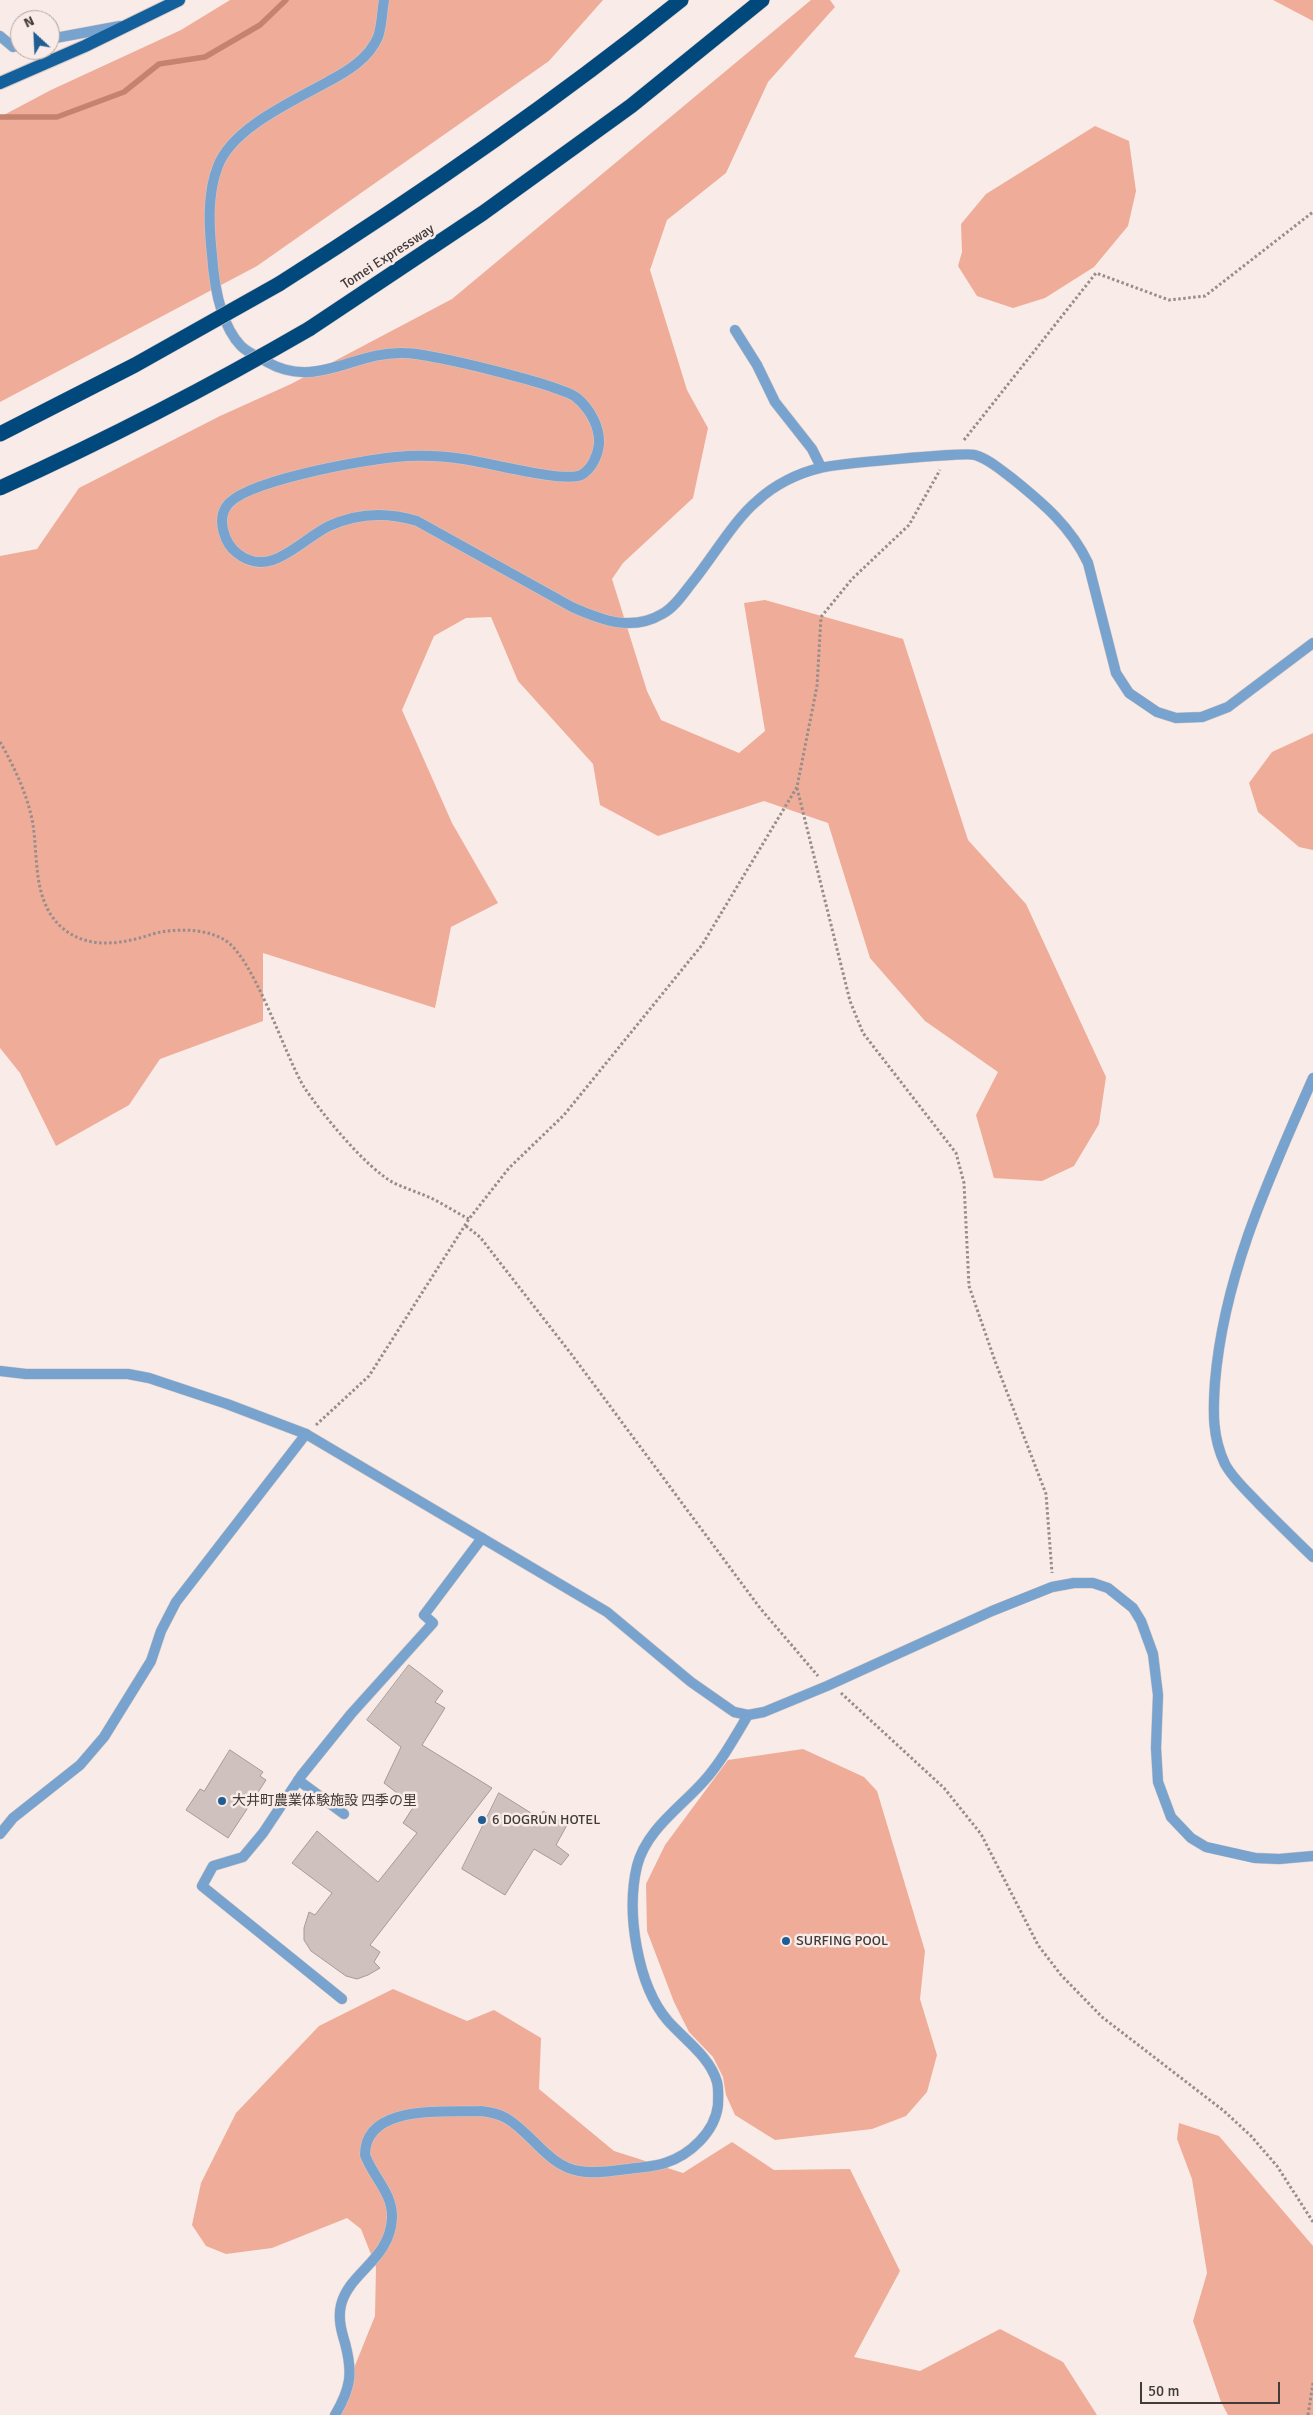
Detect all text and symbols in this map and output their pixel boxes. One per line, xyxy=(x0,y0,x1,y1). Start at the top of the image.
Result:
north arrow xyxy=(10,10,60,60)
text: N xyxy=(21,12,37,32)
street label: Tomei Expressway xyxy=(338,221,438,293)
place label: 大井町農業体験施設 四季の里 xyxy=(232,1793,417,1809)
marker: 大井町農業体験施設 四季の里 xyxy=(216,1795,228,1807)
place label: 6 DOGRUN HOTEL xyxy=(492,1812,600,1828)
marker: 6 DOGRUN HOTEL xyxy=(476,1814,488,1826)
place label: SURFING POOL xyxy=(796,1933,888,1949)
marker: SURFING POOL xyxy=(780,1935,792,1947)
scale bar xyxy=(1143,2372,1283,2404)
text: 50 m xyxy=(1148,2382,1179,2400)

